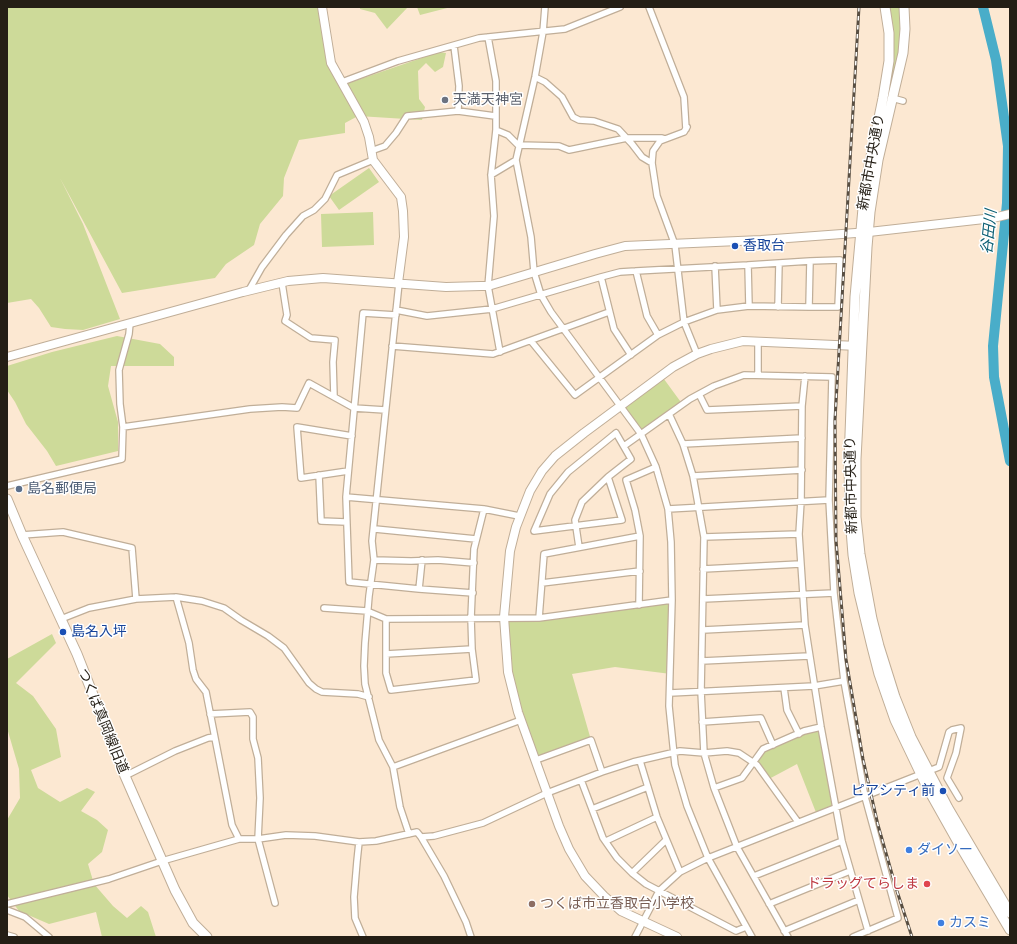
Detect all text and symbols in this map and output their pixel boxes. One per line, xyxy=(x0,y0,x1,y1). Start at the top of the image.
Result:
place label: 天満天神宮 xyxy=(453,92,523,108)
marker: 天満天神宮 xyxy=(440,95,450,105)
street label: 新都市中央通り xyxy=(854,112,888,212)
water label: 谷田川 xyxy=(978,209,1000,255)
place label: 香取台 xyxy=(743,238,785,254)
marker: 香取台 xyxy=(730,241,740,251)
street label: 新都市中央通り xyxy=(842,436,860,534)
place label: 島名郵便局 xyxy=(27,481,97,497)
marker: 島名郵便局 xyxy=(14,484,24,494)
place label: 島名入坪 xyxy=(71,624,127,640)
marker: 島名入坪 xyxy=(58,627,68,637)
street label: つくば真岡線旧道 xyxy=(74,666,132,776)
place label: ピアシティ前 xyxy=(851,783,935,799)
marker: ピアシティ前 xyxy=(938,786,948,796)
place label: ダイソー xyxy=(917,842,973,858)
marker: ダイソー xyxy=(904,845,914,855)
place label: ドラッグてらしま xyxy=(807,876,919,892)
marker: ドラッグてらしま xyxy=(922,879,932,889)
place label: つくば市立香取台小学校 xyxy=(540,896,694,912)
marker: つくば市立香取台小学校 xyxy=(527,899,537,909)
place label: カスミ xyxy=(949,915,991,931)
marker: カスミ xyxy=(936,918,946,928)

